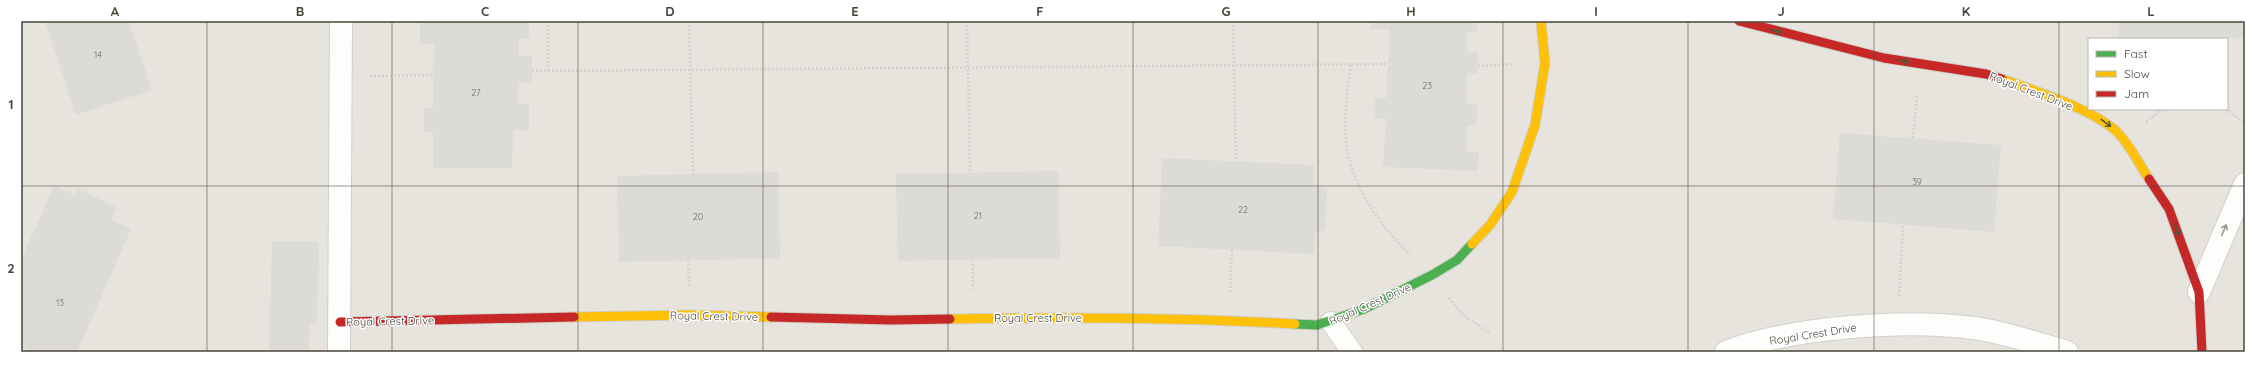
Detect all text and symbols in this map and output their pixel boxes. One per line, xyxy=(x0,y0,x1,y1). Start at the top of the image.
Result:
text: A xyxy=(111,3,120,19)
text: B xyxy=(296,3,304,19)
text: C xyxy=(481,3,489,19)
text: D xyxy=(665,3,675,19)
text: E xyxy=(851,3,859,19)
text: F xyxy=(1036,3,1044,19)
text: G xyxy=(1221,3,1231,19)
text: H xyxy=(1406,3,1416,19)
text: I xyxy=(1594,3,1598,19)
text: J xyxy=(1777,3,1785,19)
text: K xyxy=(1962,3,1971,19)
text: L xyxy=(2147,3,2155,19)
one-way arrow xyxy=(1770,27,1783,35)
legend xyxy=(2088,38,2228,110)
text: Fast xyxy=(2124,46,2148,61)
house number: 14 xyxy=(94,49,102,60)
one-way arrow xyxy=(1896,57,1909,65)
text: Slow xyxy=(2124,66,2150,81)
street label: Royal Crest Drive xyxy=(1987,69,2075,113)
house number: 23 xyxy=(1422,80,1432,91)
text: Jam xyxy=(2124,86,2149,101)
house number: 27 xyxy=(471,87,481,98)
text: 1 xyxy=(8,96,14,112)
one-way arrow xyxy=(2100,119,2111,127)
house number: 39 xyxy=(1912,176,1922,187)
house number: 22 xyxy=(1238,204,1248,215)
house number: 21 xyxy=(974,210,982,221)
house number: 20 xyxy=(693,211,703,222)
one-way arrow xyxy=(2173,224,2181,236)
one-way arrow xyxy=(2221,225,2228,237)
text: 2 xyxy=(7,260,15,276)
street label: Royal Crest Drive xyxy=(1327,280,1413,328)
house number: 13 xyxy=(56,297,64,308)
street label: Royal Crest Drive xyxy=(670,308,758,324)
street label: Royal Crest Drive xyxy=(994,311,1082,325)
street label: Royal Crest Drive xyxy=(346,313,434,329)
street label: Royal Crest Drive xyxy=(1768,320,1858,348)

